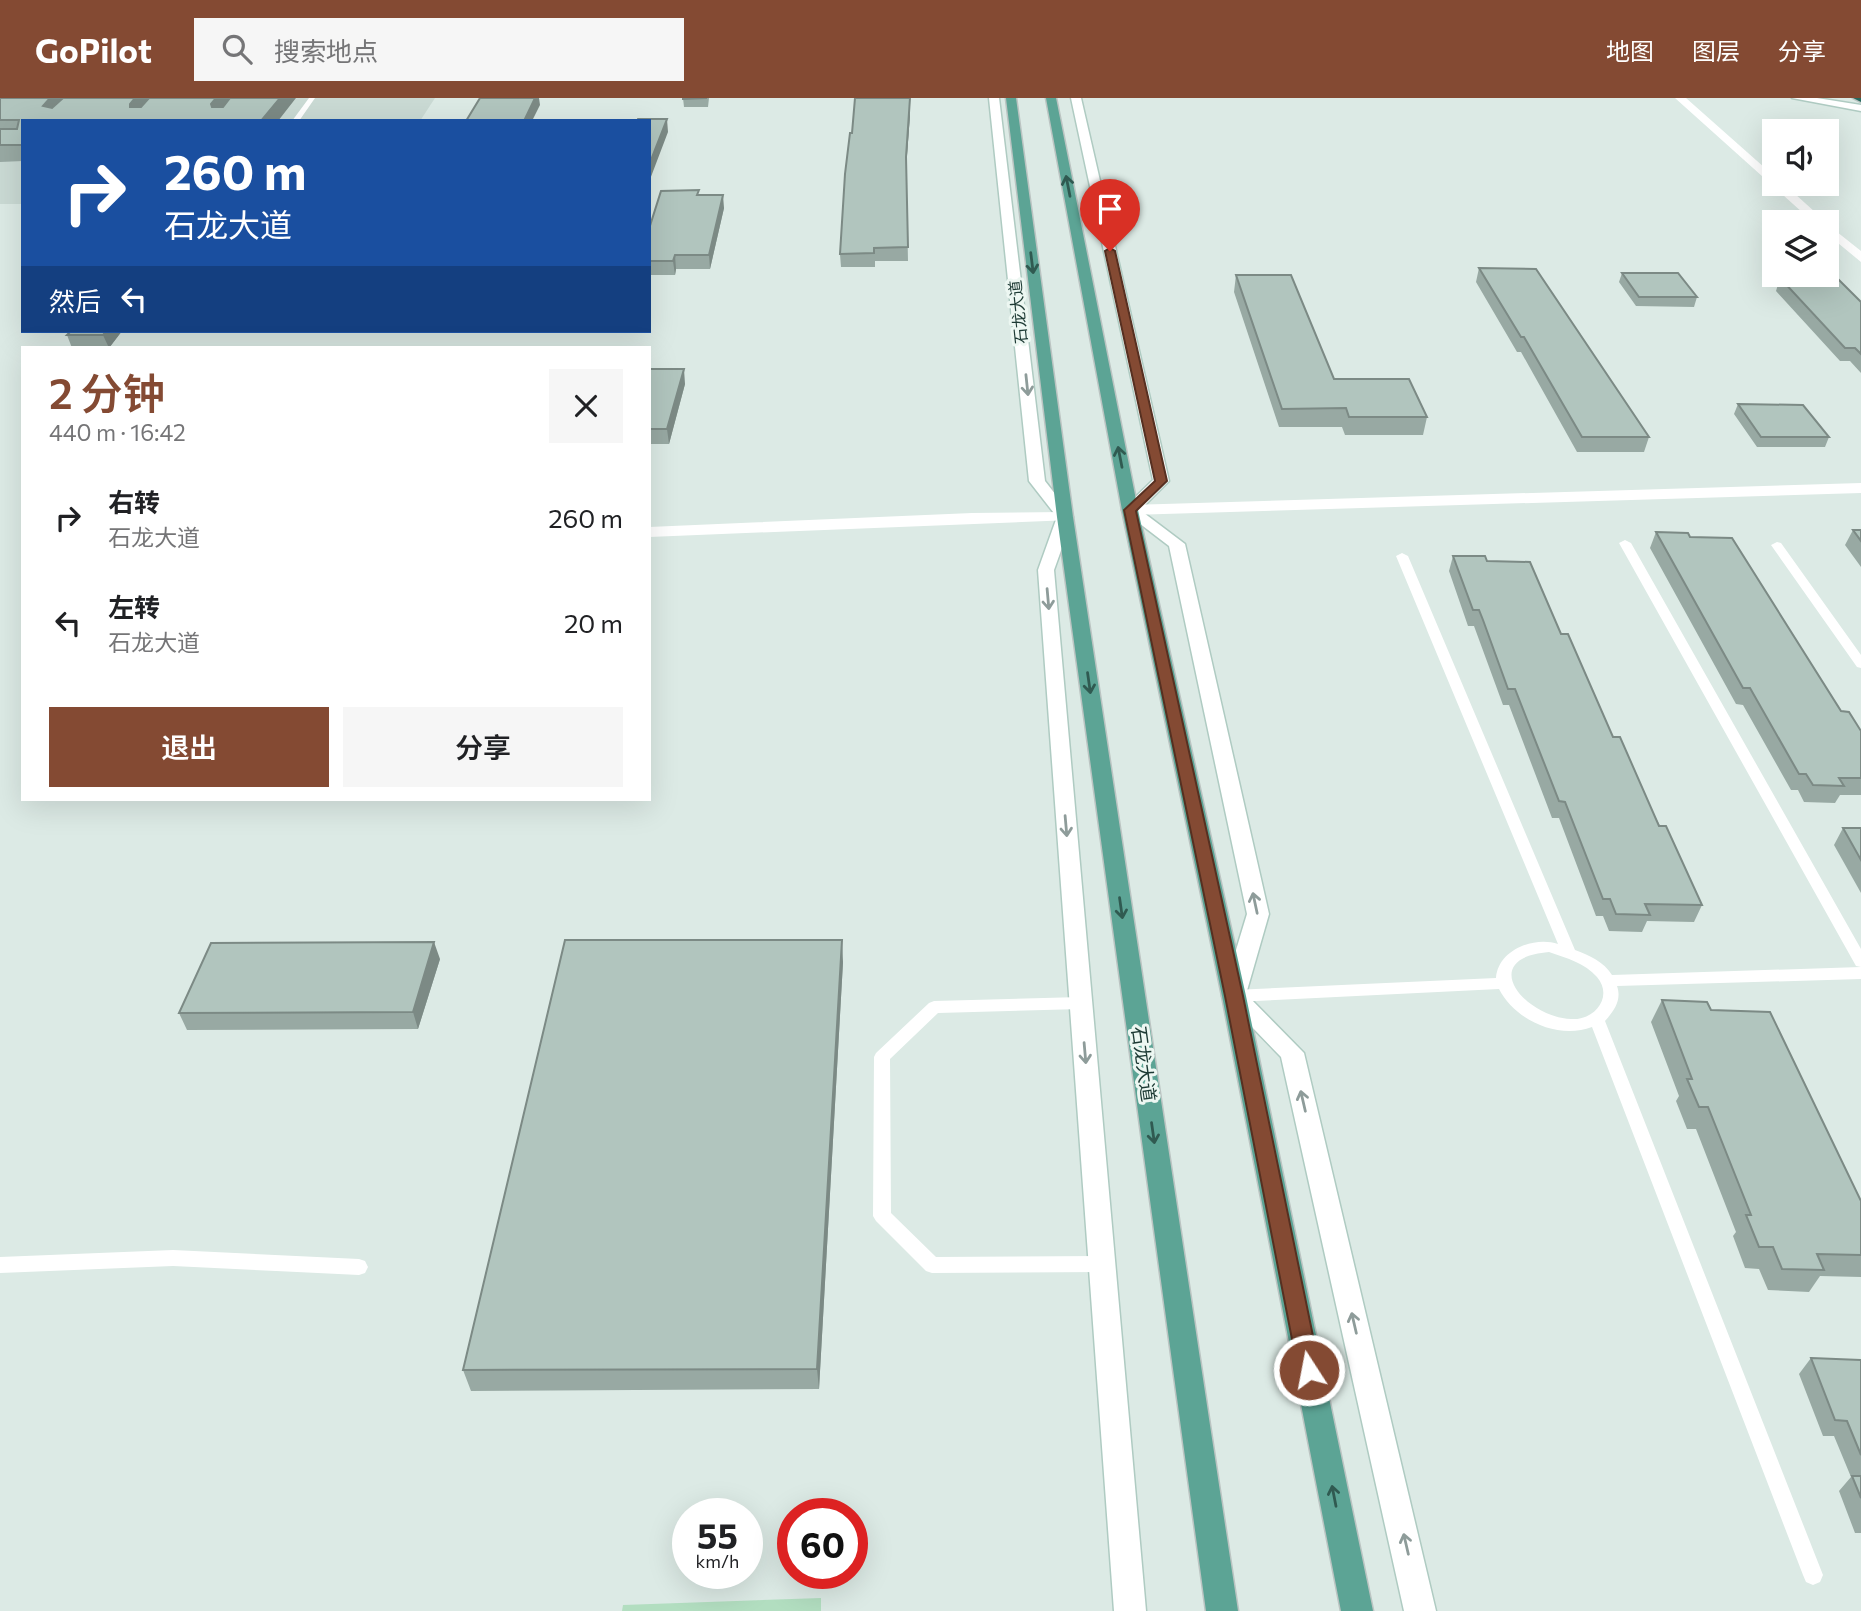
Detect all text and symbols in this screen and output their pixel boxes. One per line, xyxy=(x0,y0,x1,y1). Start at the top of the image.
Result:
search box xyxy=(194,18,684,81)
text: GoPilot xyxy=(35,29,152,70)
icon: search xyxy=(218,30,256,68)
text: 搜索地点 xyxy=(274,35,378,66)
text: 地图 xyxy=(1606,36,1654,65)
text: 图层 xyxy=(1692,36,1740,65)
text: 分享 xyxy=(1778,36,1826,65)
map controls xyxy=(1762,119,1839,287)
button: sound xyxy=(1762,119,1839,196)
text: 260 m xyxy=(164,140,306,200)
icon: right xyxy=(49,147,140,238)
one-way arrow xyxy=(1060,175,1074,198)
pin xyxy=(1080,179,1140,251)
icon: arrive xyxy=(1091,190,1129,228)
text: 石龙大道 xyxy=(164,204,292,244)
button: layers xyxy=(1762,210,1839,287)
one-way arrow xyxy=(1026,251,1039,274)
street label: 石龙大道 xyxy=(1005,279,1030,345)
icon: left xyxy=(115,280,153,318)
text: 然后 xyxy=(49,285,101,316)
text: 2 分钟 xyxy=(49,366,165,418)
button: close xyxy=(549,369,623,443)
one-way arrow xyxy=(1020,373,1033,396)
text: 440 m · 16:42 xyxy=(49,418,186,446)
one-way arrow xyxy=(1113,446,1126,469)
text: 右转 xyxy=(108,486,160,517)
icon: right xyxy=(49,499,87,537)
text: 260 m xyxy=(548,502,623,533)
text: 石龙大道 xyxy=(108,523,200,551)
one-way arrow xyxy=(1042,587,1055,610)
text: 左转 xyxy=(108,591,160,622)
icon: left xyxy=(49,604,87,642)
text: 20 m xyxy=(564,607,623,638)
text: 石龙大道 xyxy=(108,628,200,656)
one-way arrow xyxy=(1083,671,1096,693)
button: 退出 xyxy=(49,707,329,787)
button: 分享 xyxy=(343,707,623,787)
one-way arrow xyxy=(1060,814,1073,837)
one-way arrow xyxy=(1248,892,1262,915)
one-way arrow xyxy=(1115,896,1128,919)
street label: 石龙大道 xyxy=(1128,1025,1161,1103)
one-way arrow xyxy=(1079,1041,1092,1063)
one-way arrow xyxy=(1296,1090,1309,1113)
one-way arrow xyxy=(1147,1121,1160,1144)
one-way arrow xyxy=(1347,1312,1361,1335)
position arrow xyxy=(1272,1333,1346,1407)
one-way arrow xyxy=(1327,1485,1340,1508)
speed limit sign: 60 xyxy=(777,1498,868,1589)
text: 55 xyxy=(697,1513,738,1556)
one-way arrow xyxy=(1399,1533,1412,1556)
text: km/h xyxy=(696,1550,739,1572)

